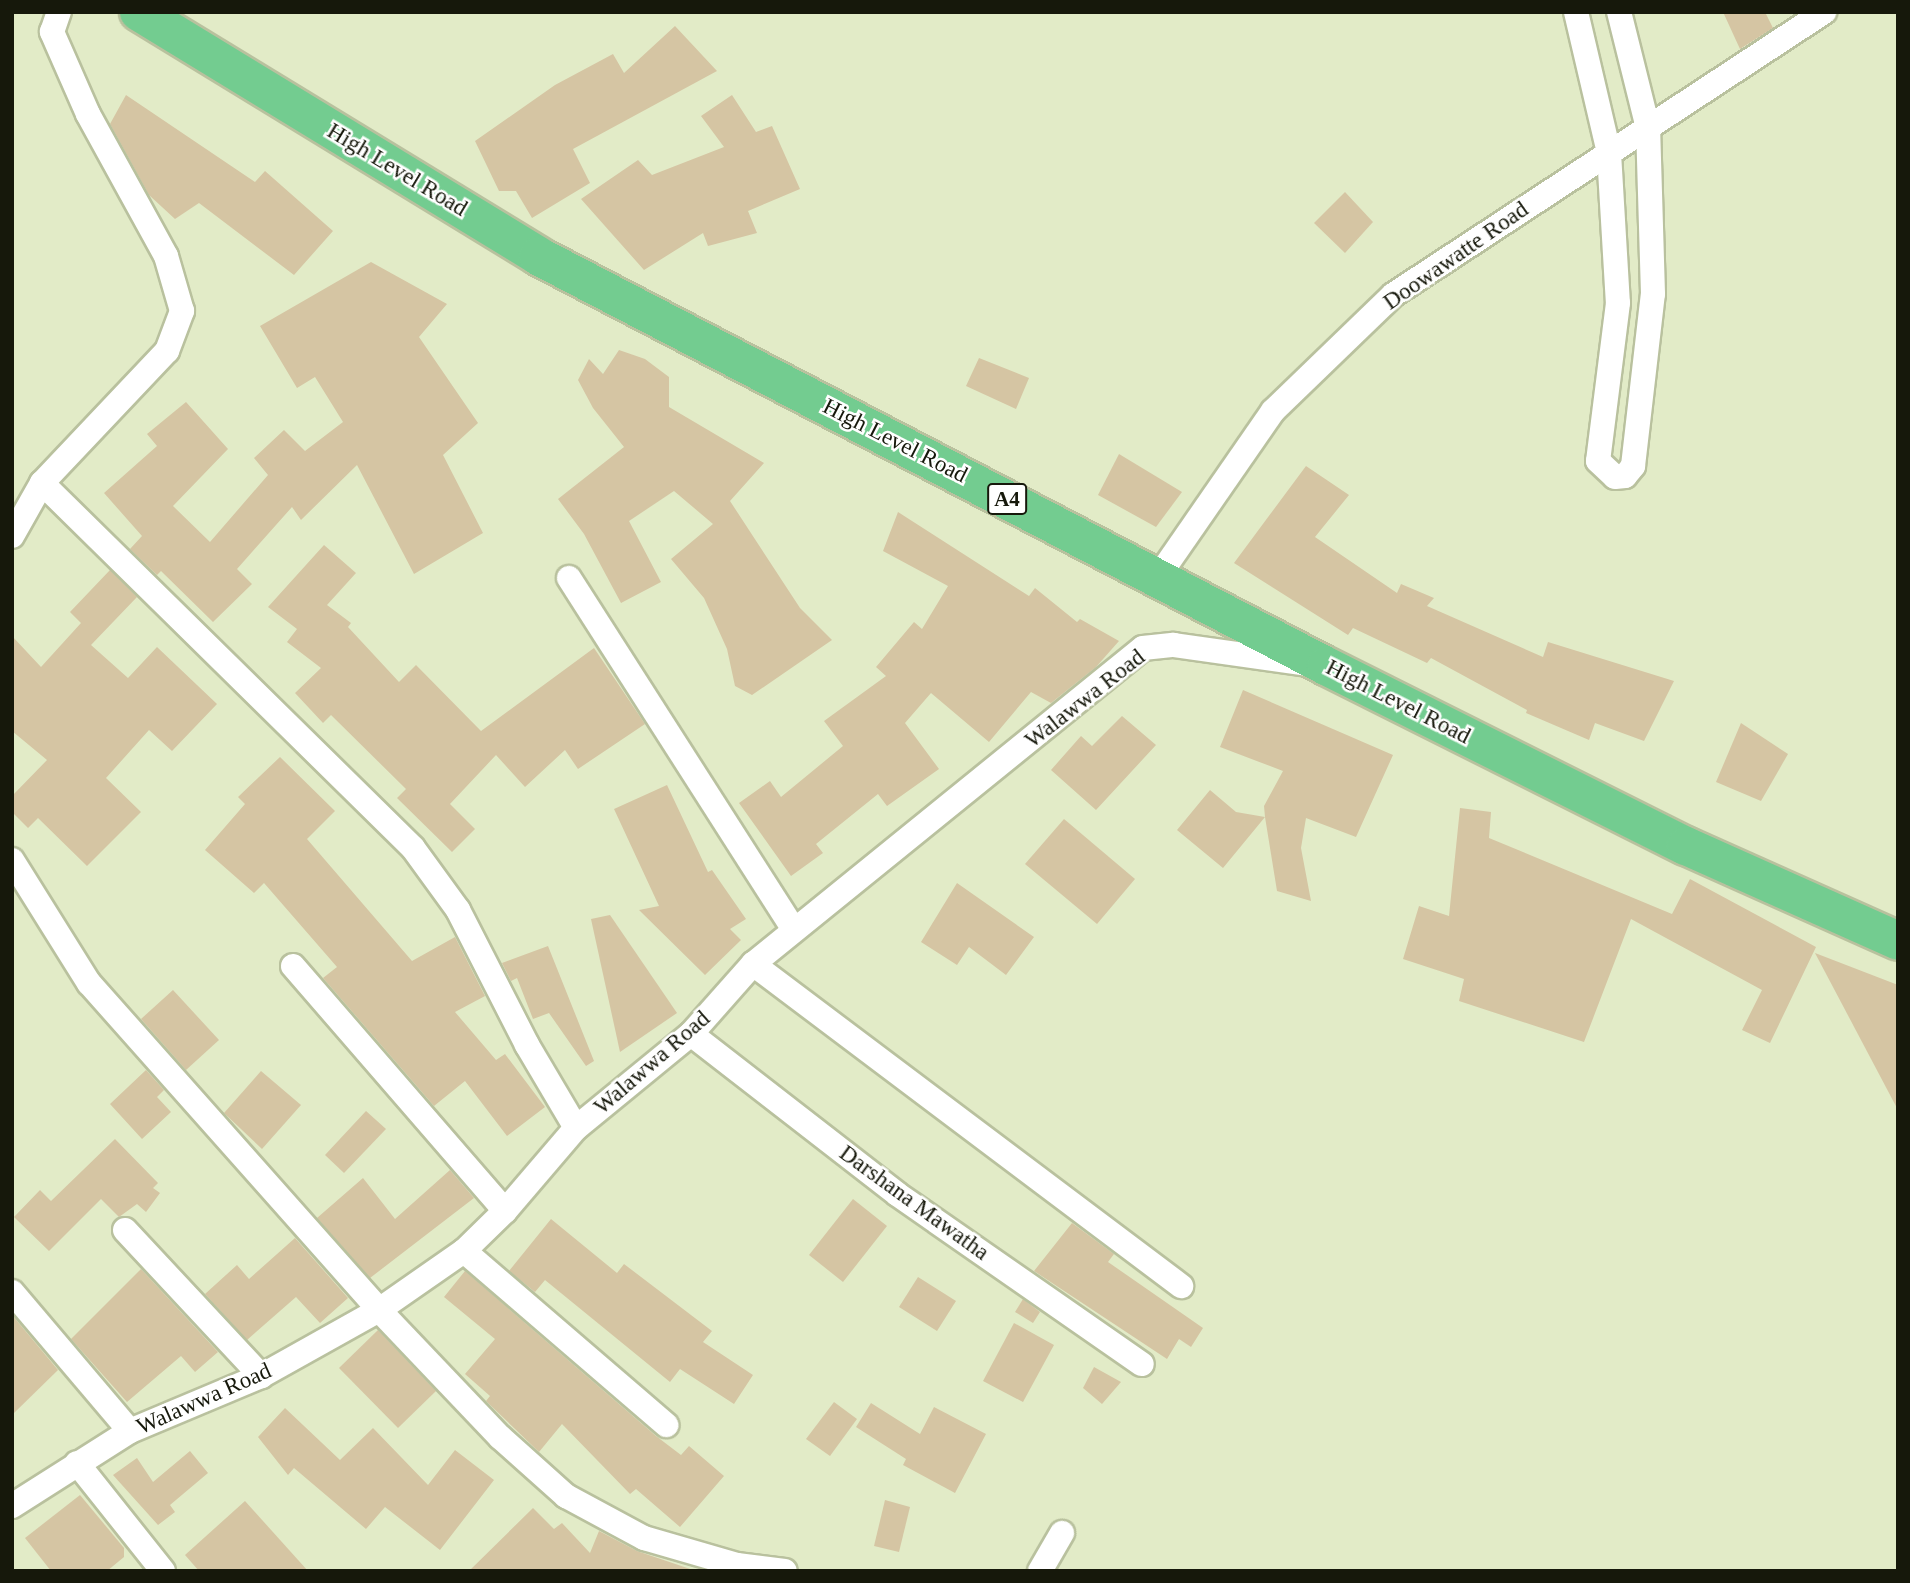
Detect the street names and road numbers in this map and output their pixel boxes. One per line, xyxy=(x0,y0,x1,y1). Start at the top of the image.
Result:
street label: High Level Road xyxy=(322,117,472,223)
street label: Doowawatte Road xyxy=(1378,196,1534,316)
street label: High Level Road xyxy=(818,393,972,489)
road number: A4 xyxy=(986,482,1028,516)
street label: Walawwa Road xyxy=(1020,644,1150,754)
street label: High Level Road xyxy=(1321,654,1475,750)
street label: Walawwa Road xyxy=(588,1005,716,1121)
street label: Darshana Mawatha xyxy=(834,1139,994,1267)
street label: Walawwa Road xyxy=(132,1357,276,1441)

